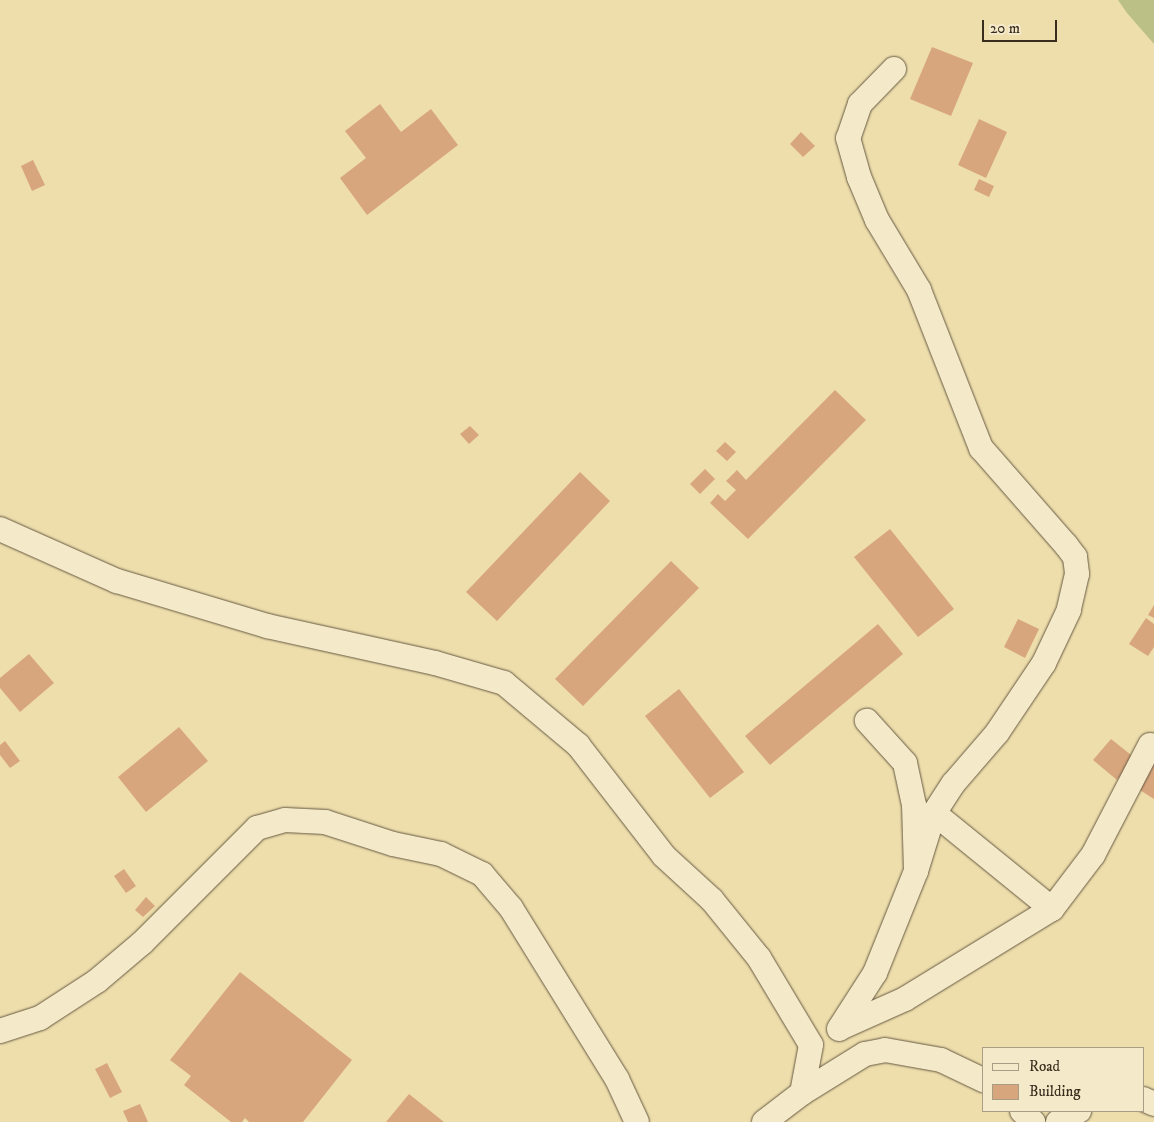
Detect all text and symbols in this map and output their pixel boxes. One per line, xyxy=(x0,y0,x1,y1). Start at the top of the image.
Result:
scale bar xyxy=(984,10,1059,42)
text: 20 m xyxy=(990,19,1020,38)
legend xyxy=(982,1047,1144,1112)
text: Road xyxy=(1029,1057,1060,1076)
text: Building xyxy=(1029,1082,1081,1101)

